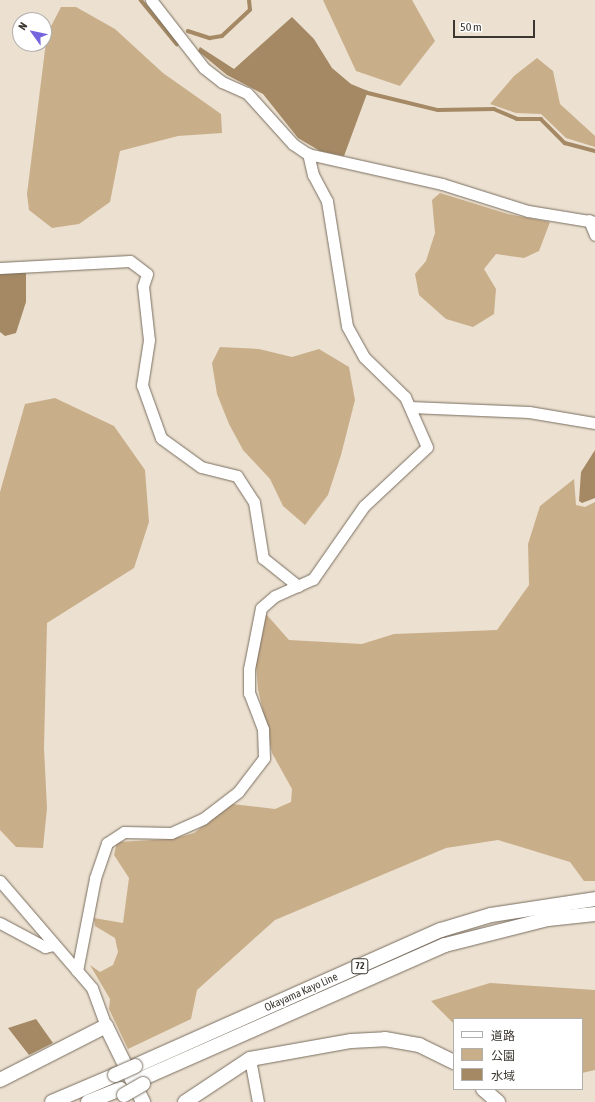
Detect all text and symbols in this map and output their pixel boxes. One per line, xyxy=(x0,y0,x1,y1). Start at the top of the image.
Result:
north arrow xyxy=(12,12,52,52)
scale bar xyxy=(455,12,537,38)
text: N xyxy=(16,20,30,32)
text: 50 m xyxy=(460,20,482,34)
road number: 72 xyxy=(351,958,369,974)
street label: Okayama Kayo Line xyxy=(262,970,340,1014)
legend xyxy=(453,1018,583,1090)
text: 道路 xyxy=(491,1029,515,1043)
text: 公園 xyxy=(491,1049,515,1063)
text: 水域 xyxy=(491,1069,515,1083)

